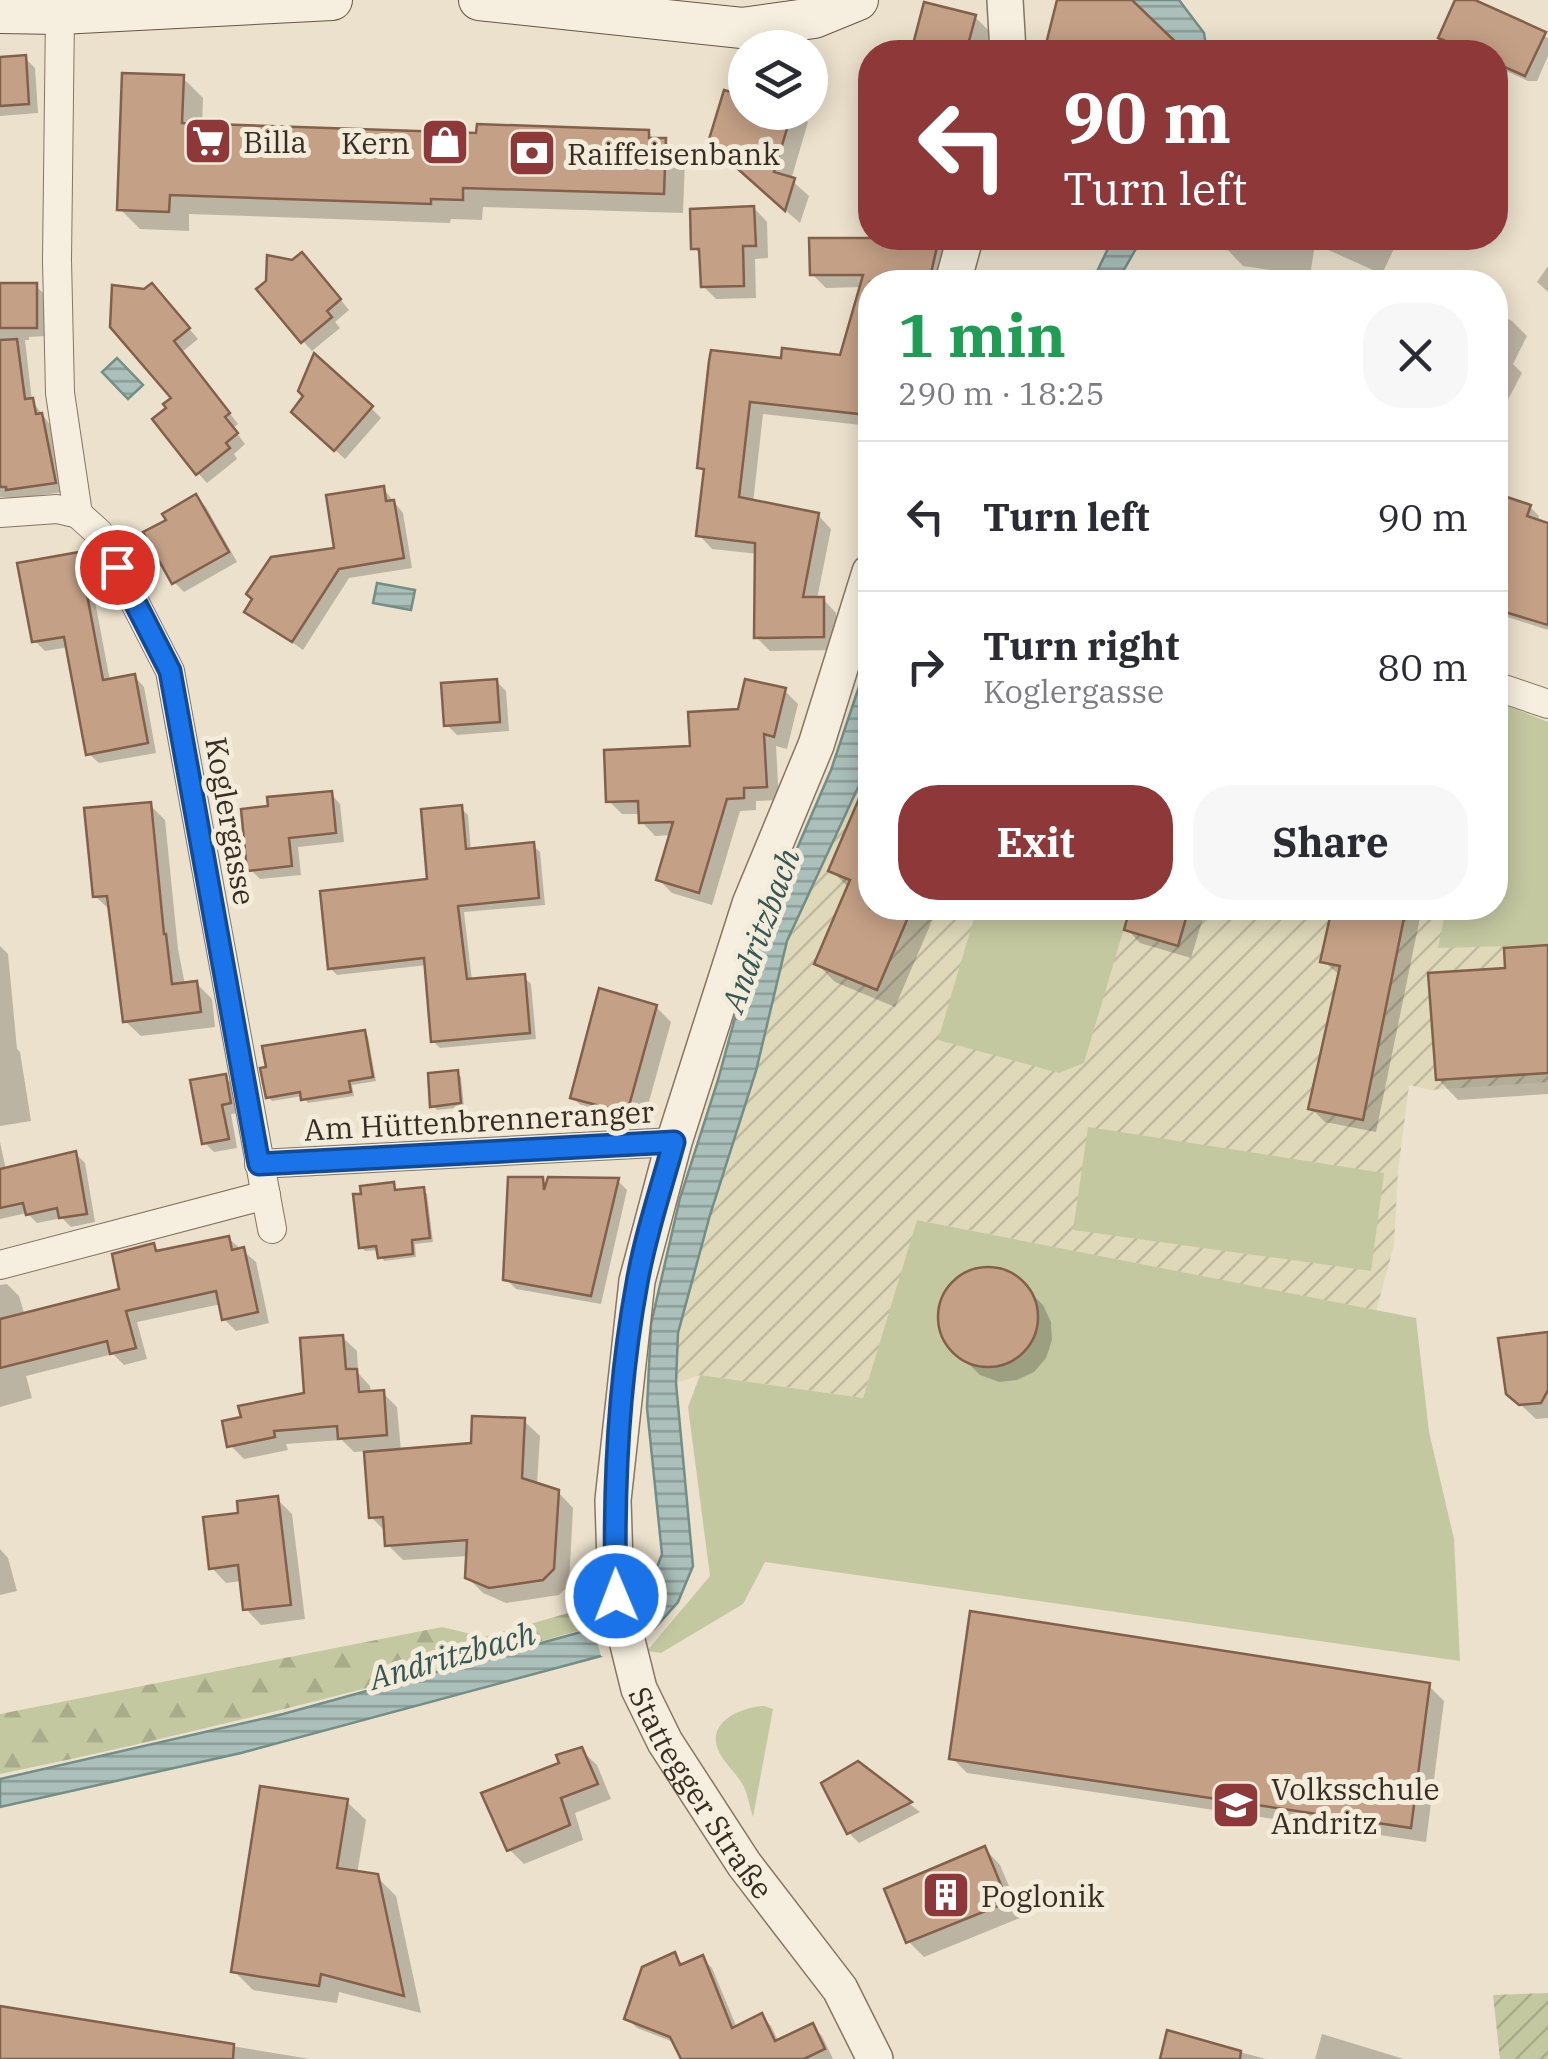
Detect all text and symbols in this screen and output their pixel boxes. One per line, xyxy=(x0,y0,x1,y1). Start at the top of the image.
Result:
map controls xyxy=(728,30,828,130)
button: layers xyxy=(728,30,828,130)
text: 90 m xyxy=(1063,71,1231,162)
icon: left xyxy=(898,80,1028,210)
supermarket icon: Billa xyxy=(182,115,234,167)
shop icon: Kern xyxy=(419,116,471,168)
place label: Billa xyxy=(243,122,307,161)
place label: Kern xyxy=(341,123,410,162)
bank icon: Raiffeisenbank xyxy=(506,127,558,179)
place label: Raiffeisenbank xyxy=(567,134,781,173)
text: Turn left xyxy=(1063,159,1247,217)
text: 1 min xyxy=(898,295,1066,374)
button: close xyxy=(1363,303,1468,408)
text: 290 m · 18:25 xyxy=(898,372,1105,414)
icon: left xyxy=(898,489,953,544)
text: Turn left xyxy=(983,492,1150,541)
text: 90 m xyxy=(1377,492,1468,541)
pin xyxy=(75,525,160,610)
icon: arrive xyxy=(90,540,145,595)
text: Turn right xyxy=(983,621,1179,670)
icon: right xyxy=(898,639,953,694)
text: 80 m xyxy=(1377,642,1468,691)
text: Koglergasse xyxy=(983,670,1164,712)
street label: Koglergasse xyxy=(197,734,265,908)
button: Exit xyxy=(898,785,1173,900)
button: Share xyxy=(1193,785,1468,900)
water label: Andritzbach xyxy=(710,842,809,1019)
street label: Am Hüttenbrenneranger xyxy=(303,1091,655,1149)
position arrow xyxy=(564,1544,668,1648)
water label: Andritzbach xyxy=(362,1611,540,1699)
street label: Stattegger Straße xyxy=(621,1680,783,1906)
place label: Volksschule Andritz xyxy=(1271,1769,1440,1842)
school or university icon: Volksschule Andritz xyxy=(1210,1779,1262,1831)
building icon: Poglonik xyxy=(920,1869,972,1921)
place label: Poglonik xyxy=(981,1876,1105,1915)

